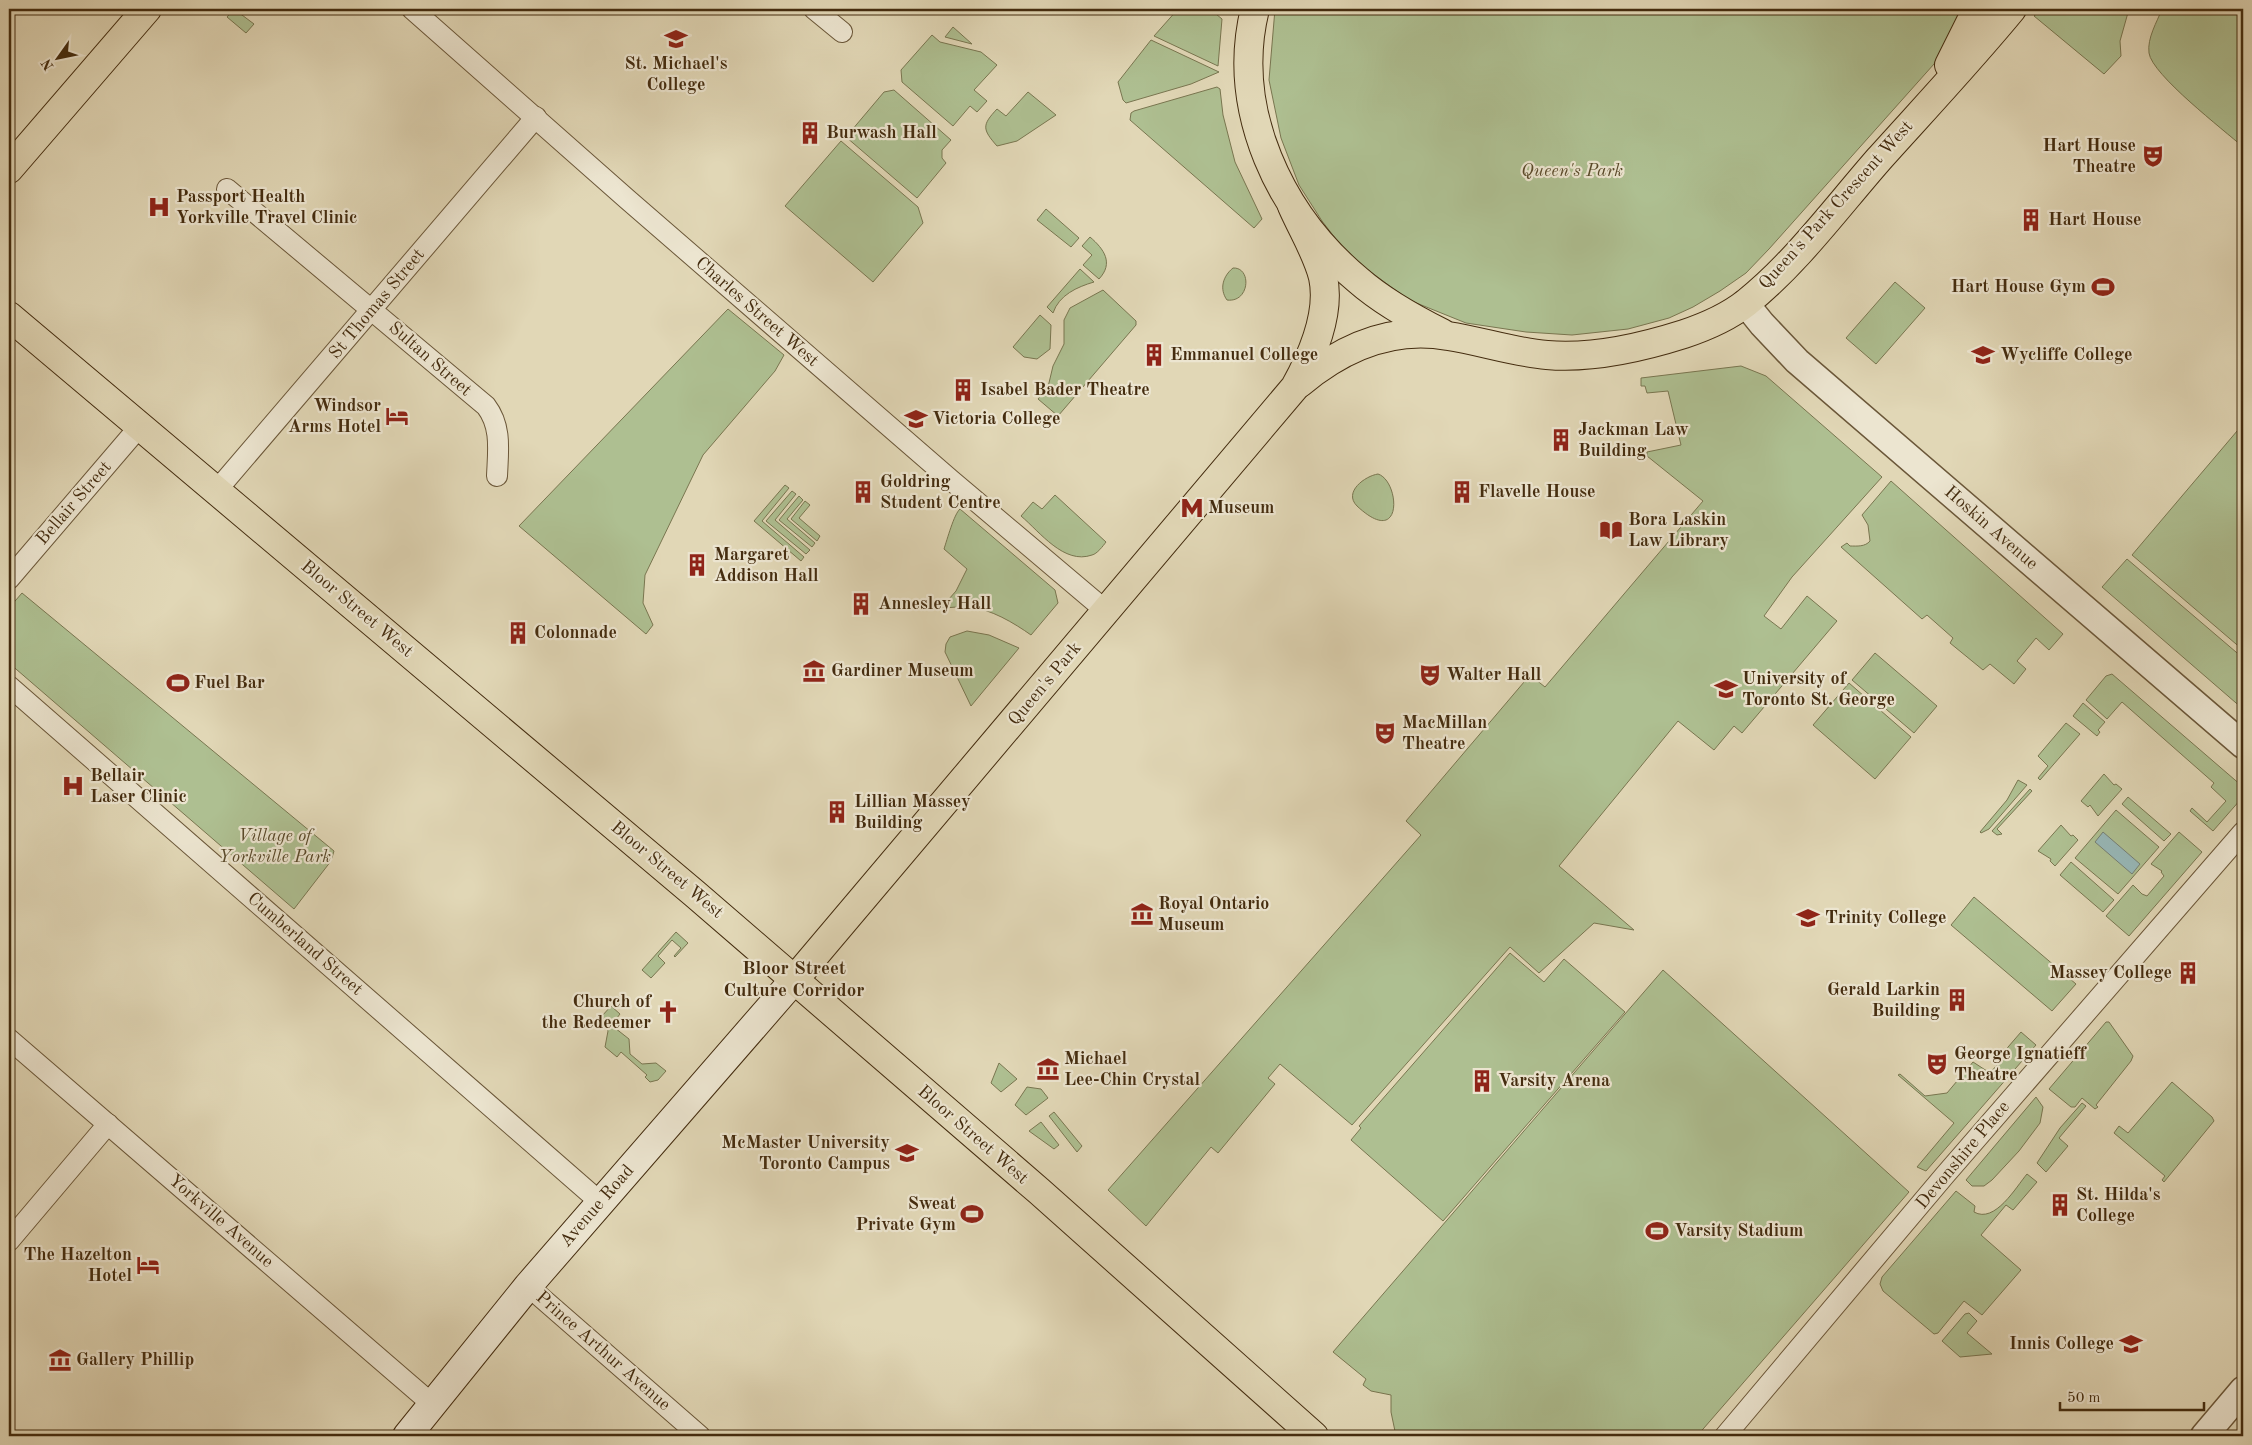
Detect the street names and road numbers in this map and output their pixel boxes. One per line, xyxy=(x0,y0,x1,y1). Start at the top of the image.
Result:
street label: Queen's Park Crescent West xyxy=(1756,117,1916,293)
street label: St Thomas Street xyxy=(326,245,428,363)
street label: Charles Street West xyxy=(692,254,822,370)
street label: Sultan Street xyxy=(385,318,475,400)
street label: Bellair Street xyxy=(33,458,115,548)
street label: Hoskin Avenue xyxy=(1941,483,2041,573)
street label: Bloor Street West xyxy=(298,557,416,661)
street label: Queen's Park xyxy=(1005,639,1085,729)
street label: Bloor Street West xyxy=(608,818,726,922)
street label: Cumberland Street xyxy=(244,889,366,999)
street label: Bloor Street West xyxy=(914,1082,1032,1188)
street label: Devonshire Place xyxy=(1913,1098,2013,1212)
street label: Avenue Road xyxy=(557,1161,637,1251)
street label: Yorkville Avenue xyxy=(165,1171,277,1271)
street label: Prince Arthur Avenue xyxy=(532,1288,674,1414)

